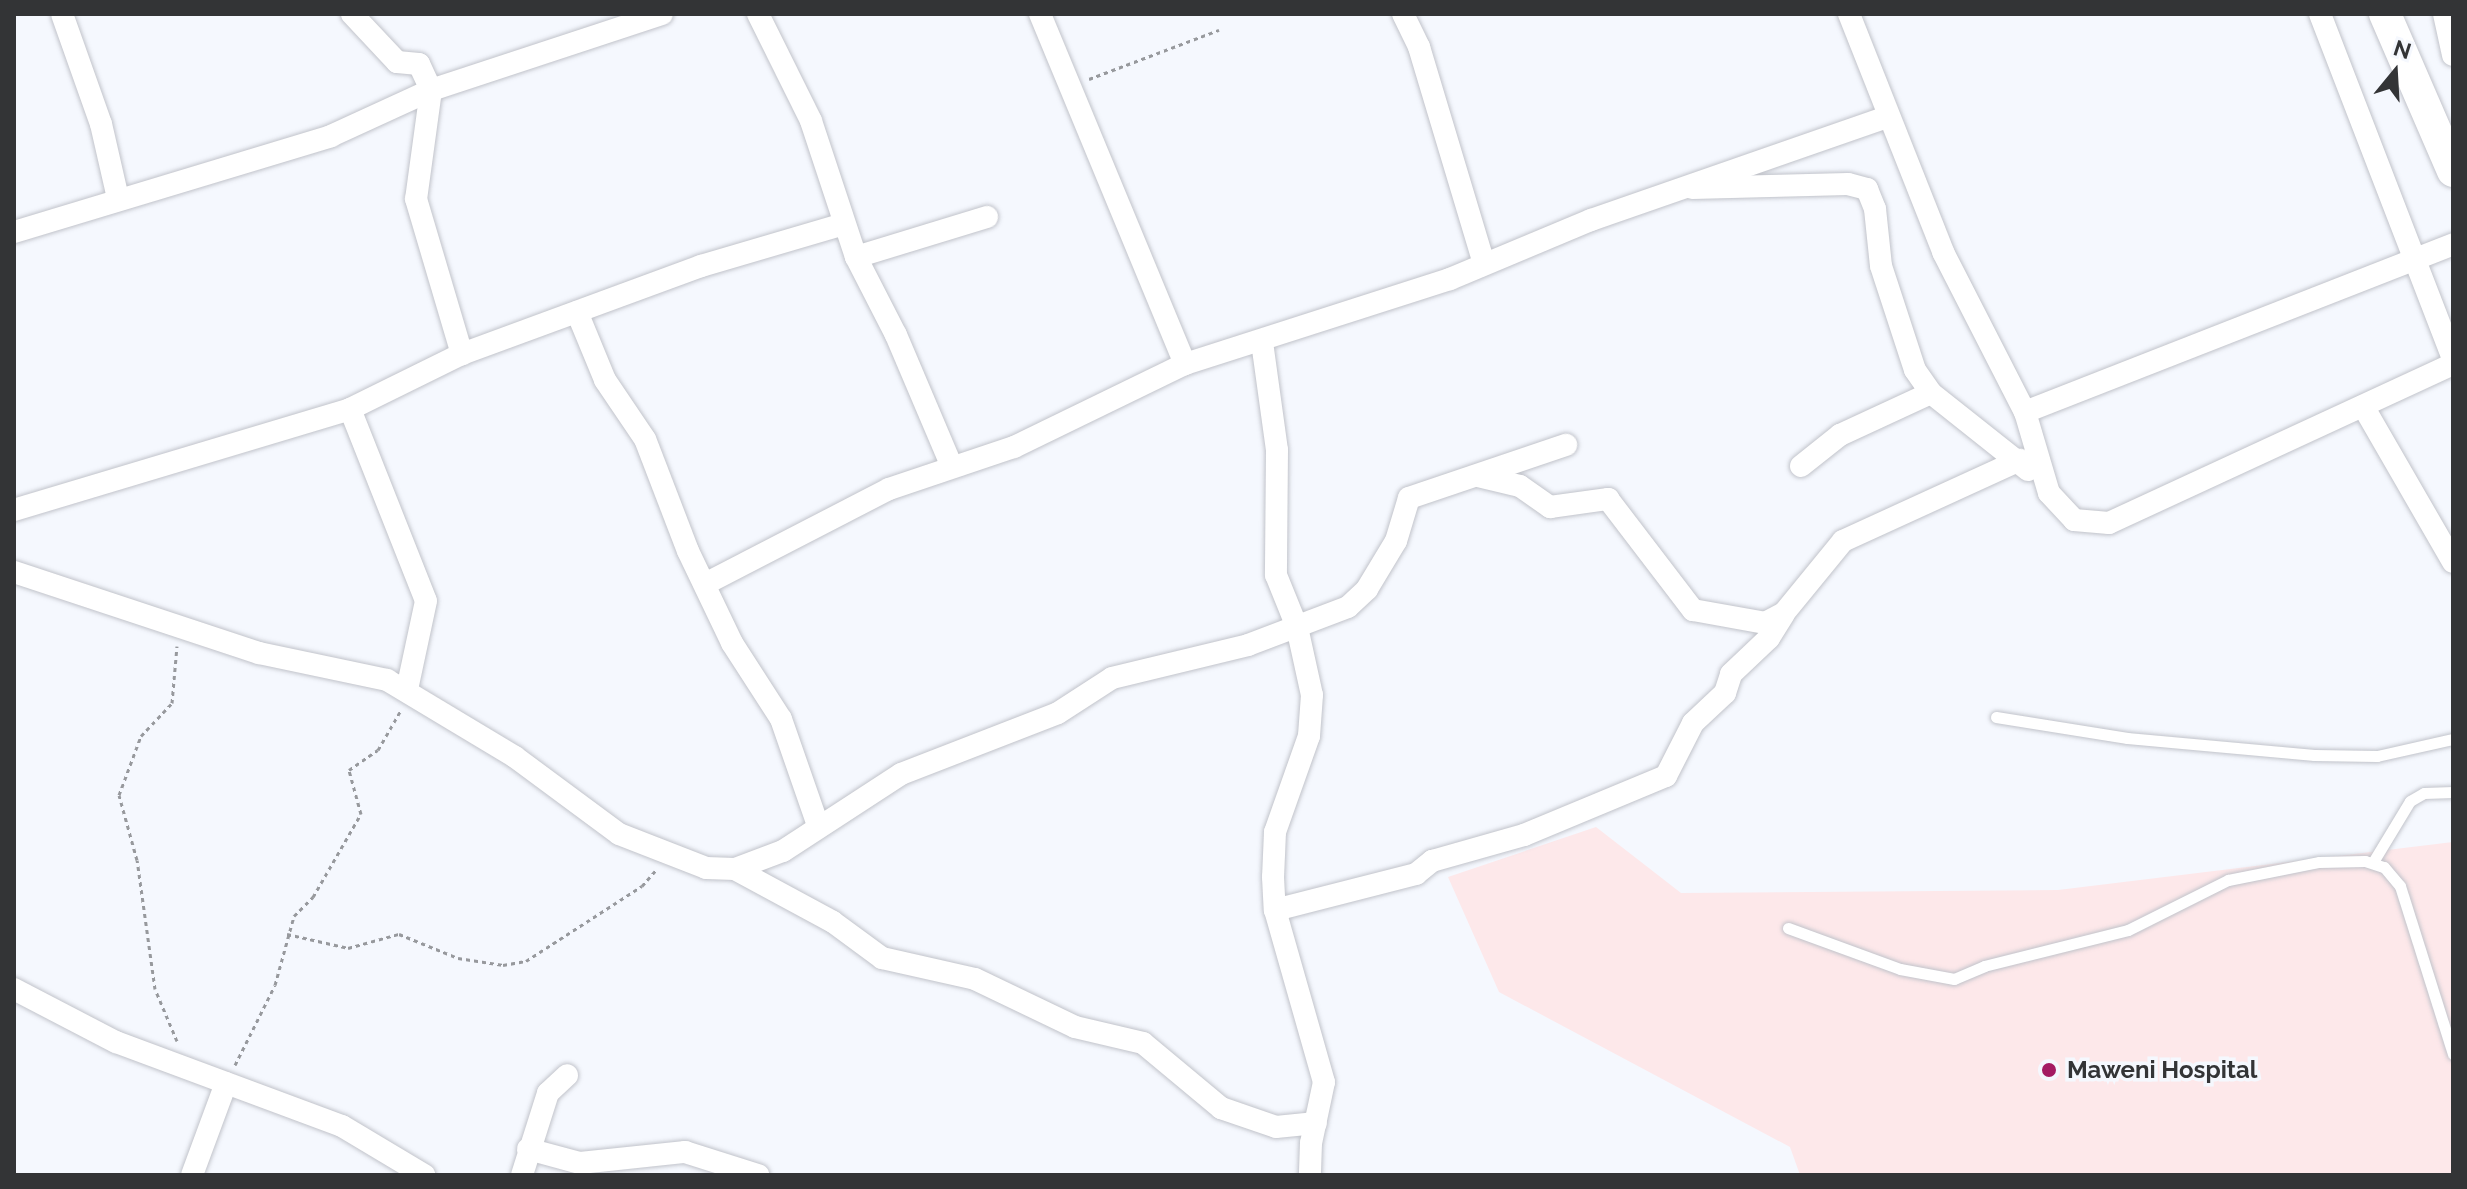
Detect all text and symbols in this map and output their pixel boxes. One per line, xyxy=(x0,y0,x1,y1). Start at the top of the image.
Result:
north arrow xyxy=(2355,32,2435,112)
text: N xyxy=(2390,34,2414,64)
place label: Maweni Hospital xyxy=(2067,1056,2257,1084)
marker: Maweni Hospital xyxy=(2038,1059,2060,1081)

